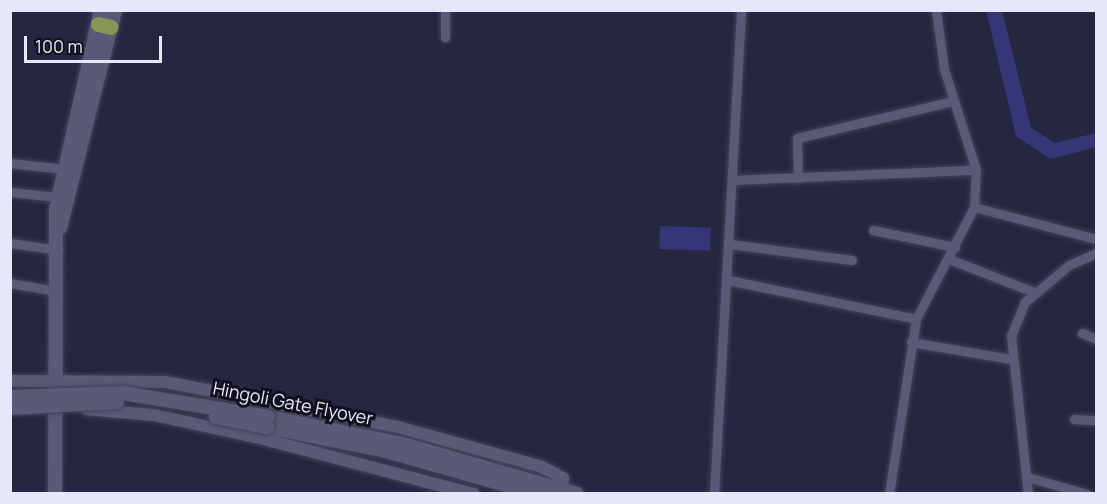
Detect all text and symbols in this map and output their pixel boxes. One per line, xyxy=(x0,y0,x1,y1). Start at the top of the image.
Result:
scale bar xyxy=(27,24,165,62)
text: 100 m xyxy=(35,34,83,58)
street label: Hingoli Gate Flyover xyxy=(211,377,375,429)

